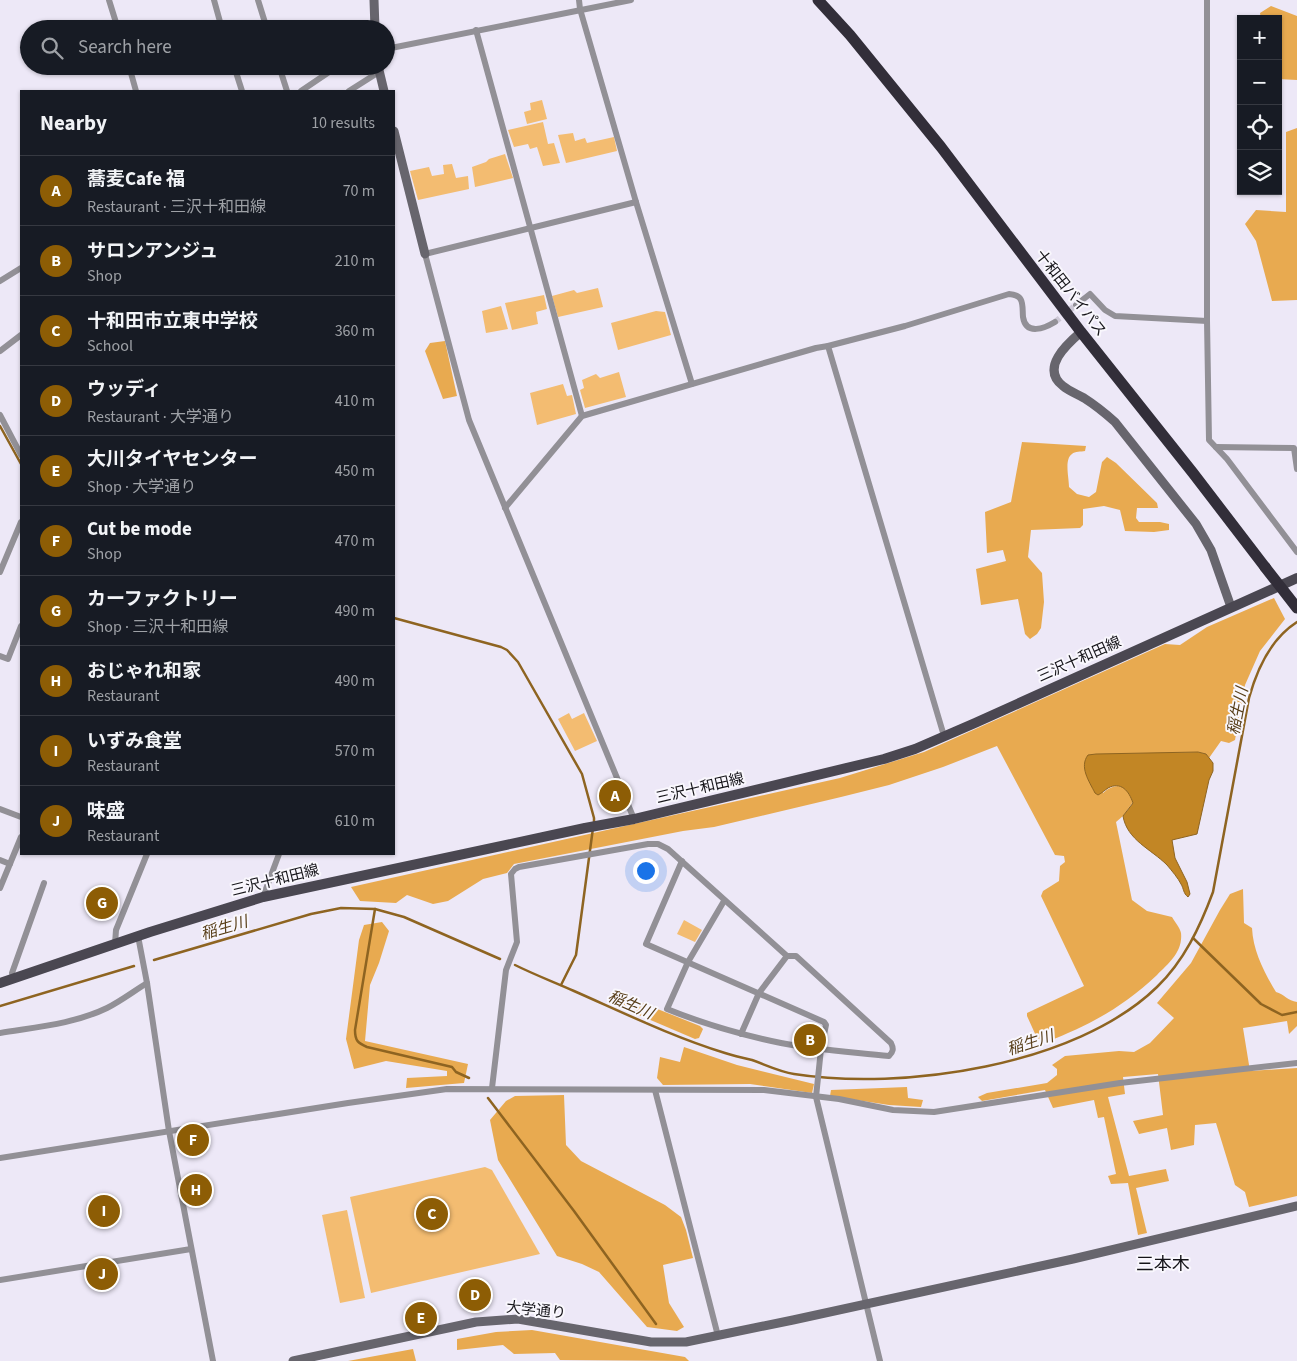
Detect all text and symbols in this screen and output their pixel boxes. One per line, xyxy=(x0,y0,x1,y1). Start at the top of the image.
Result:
map controls xyxy=(1237,15,1282,195)
button: + xyxy=(1237,15,1282,60)
search box xyxy=(20,20,395,75)
icon: search xyxy=(38,34,66,62)
text: Search here xyxy=(78,34,172,61)
button: − xyxy=(1237,60,1282,105)
button: locate xyxy=(1237,105,1282,150)
text: Nearby xyxy=(40,108,107,138)
text: 10 results xyxy=(311,112,375,134)
button: layers xyxy=(1237,150,1282,195)
text: 蕎麦Cafe 福 xyxy=(87,166,185,193)
text: A xyxy=(51,180,61,202)
text: 70 m xyxy=(343,180,375,202)
text: Restaurant · 三沢十和田線 xyxy=(87,196,266,218)
text: サロンアンジュ xyxy=(87,238,218,265)
street label: 十和田バイパス xyxy=(1030,246,1111,341)
text: B xyxy=(51,250,61,272)
text: 210 m xyxy=(335,250,375,272)
text: Shop xyxy=(87,265,122,287)
text: 十和田市立東中学校 xyxy=(87,308,258,335)
text: C xyxy=(51,320,61,342)
text: 360 m xyxy=(335,320,375,342)
text: School xyxy=(87,335,133,357)
text: ウッディ xyxy=(87,376,162,403)
text: D xyxy=(51,390,61,412)
text: 410 m xyxy=(335,390,375,412)
text: Restaurant · 大学通り xyxy=(87,406,234,428)
text: 大川タイヤセンター xyxy=(87,446,257,473)
text: E xyxy=(52,460,60,482)
text: 450 m xyxy=(335,460,375,482)
text: Shop · 大学通り xyxy=(87,476,196,498)
text: Cut be mode xyxy=(87,516,192,543)
text: F xyxy=(52,530,60,552)
text: 470 m xyxy=(335,530,375,552)
text: Shop xyxy=(87,543,122,565)
text: カーファクトリー xyxy=(87,586,238,613)
text: G xyxy=(51,600,61,622)
text: 490 m xyxy=(335,600,375,622)
text: Shop · 三沢十和田線 xyxy=(87,616,228,638)
street label: 三沢十和田線 xyxy=(1034,632,1125,687)
text: おじゃれ和家 xyxy=(87,658,201,685)
text: H xyxy=(51,670,61,692)
text: 490 m xyxy=(335,670,375,692)
water label: 稲生川 xyxy=(1223,684,1254,737)
text: Restaurant xyxy=(87,685,160,707)
text: いずみ食堂 xyxy=(87,728,182,755)
text: I xyxy=(54,740,58,762)
text: 570 m xyxy=(335,740,375,762)
text: Restaurant xyxy=(87,755,160,777)
street label: 三沢十和田線 xyxy=(654,768,746,809)
pin: A xyxy=(599,777,631,815)
text: 味盛 xyxy=(87,798,125,825)
text: J xyxy=(52,810,60,832)
text: 610 m xyxy=(335,810,375,832)
text: Restaurant xyxy=(87,825,160,847)
your location xyxy=(633,858,659,884)
street label: 三沢十和田線 xyxy=(229,859,321,902)
pin: G xyxy=(86,884,118,922)
water label: 稲生川 xyxy=(198,910,252,945)
water label: 稲生川 xyxy=(604,985,659,1026)
pin: B xyxy=(794,1021,826,1059)
water label: 稲生川 xyxy=(1004,1024,1058,1061)
pin: F xyxy=(177,1121,209,1159)
pin: H xyxy=(180,1171,212,1209)
pin: I xyxy=(88,1192,120,1230)
pin: C xyxy=(416,1195,448,1233)
district label: 三本木 xyxy=(1136,1252,1190,1277)
pin: J xyxy=(86,1255,118,1293)
pin: D xyxy=(459,1276,491,1314)
street label: 大学通り xyxy=(505,1297,567,1324)
pin: E xyxy=(405,1299,437,1337)

